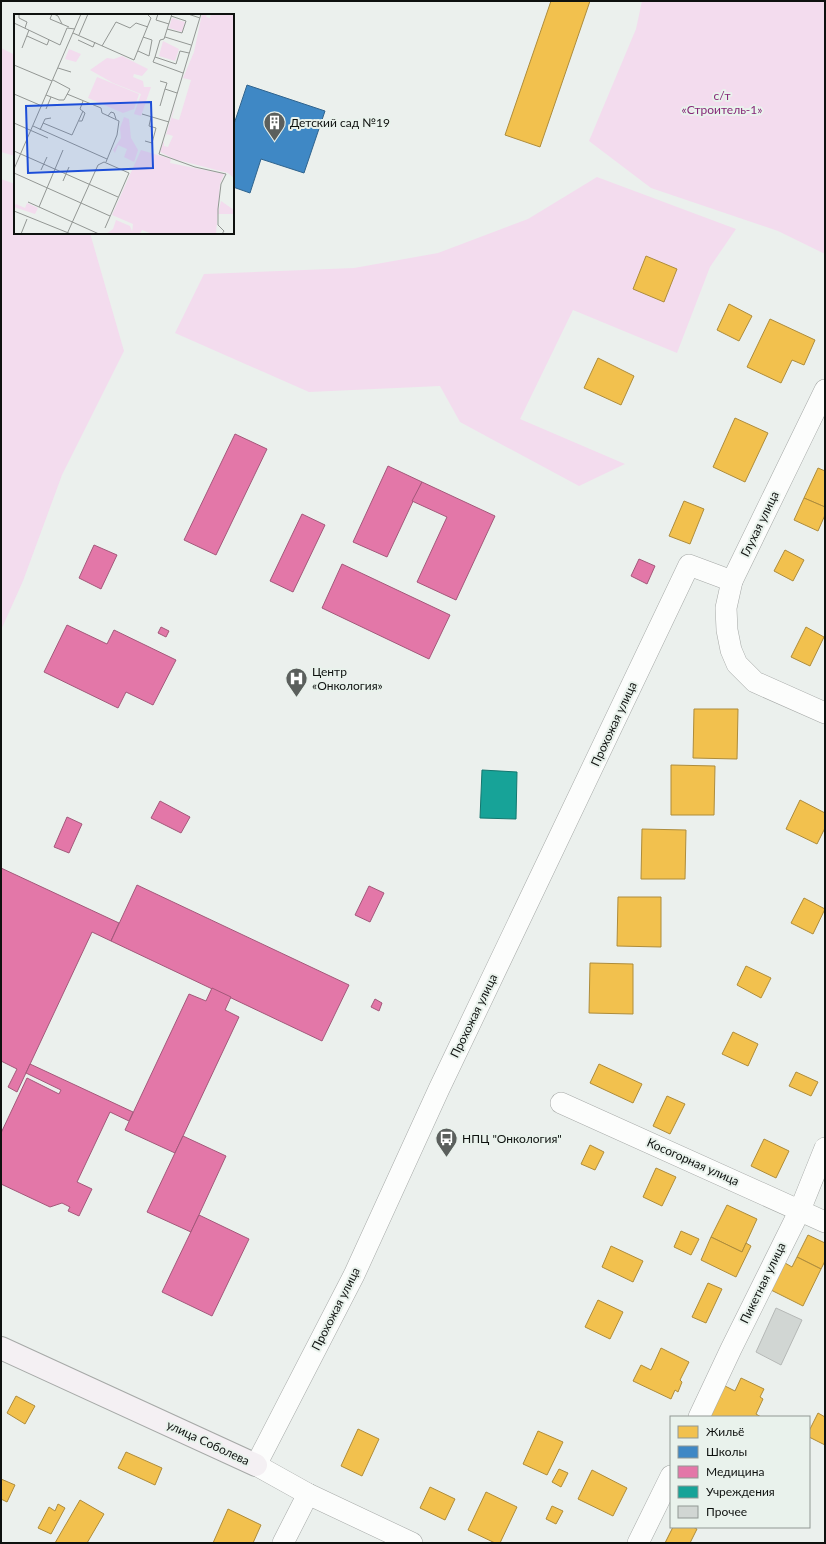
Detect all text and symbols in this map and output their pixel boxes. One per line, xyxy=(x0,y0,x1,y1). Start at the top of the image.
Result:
inset map xyxy=(14,14,234,234)
park label: с/т «Строитель-1» xyxy=(682,88,762,117)
building icon: Детский сад №19 xyxy=(261,110,287,143)
place label: Детский сад №19 xyxy=(290,115,390,130)
street label: Глухая улица xyxy=(737,489,782,559)
place label: Центр «Онкология» xyxy=(312,664,383,693)
hospital icon: Центр «Онкология» xyxy=(284,666,310,699)
street label: Прохожая улица xyxy=(587,679,640,768)
street label: Прохожая улица xyxy=(447,971,500,1060)
bus stop icon: НПЦ "Онкология" xyxy=(434,1126,460,1159)
place label: НПЦ "Онкология" xyxy=(462,1131,562,1146)
street label: Косогорная улица xyxy=(645,1134,742,1189)
street label: Пикетная улица xyxy=(736,1240,789,1326)
street label: Прохожая улица xyxy=(308,1265,363,1353)
legend xyxy=(670,1416,810,1528)
street label: улица Соболева xyxy=(164,1417,252,1468)
text: Жильё xyxy=(706,1424,744,1439)
text: Школы xyxy=(706,1444,747,1459)
text: Медицина xyxy=(706,1464,764,1479)
text: Учреждения xyxy=(706,1484,775,1499)
text: Прочее xyxy=(706,1504,747,1519)

